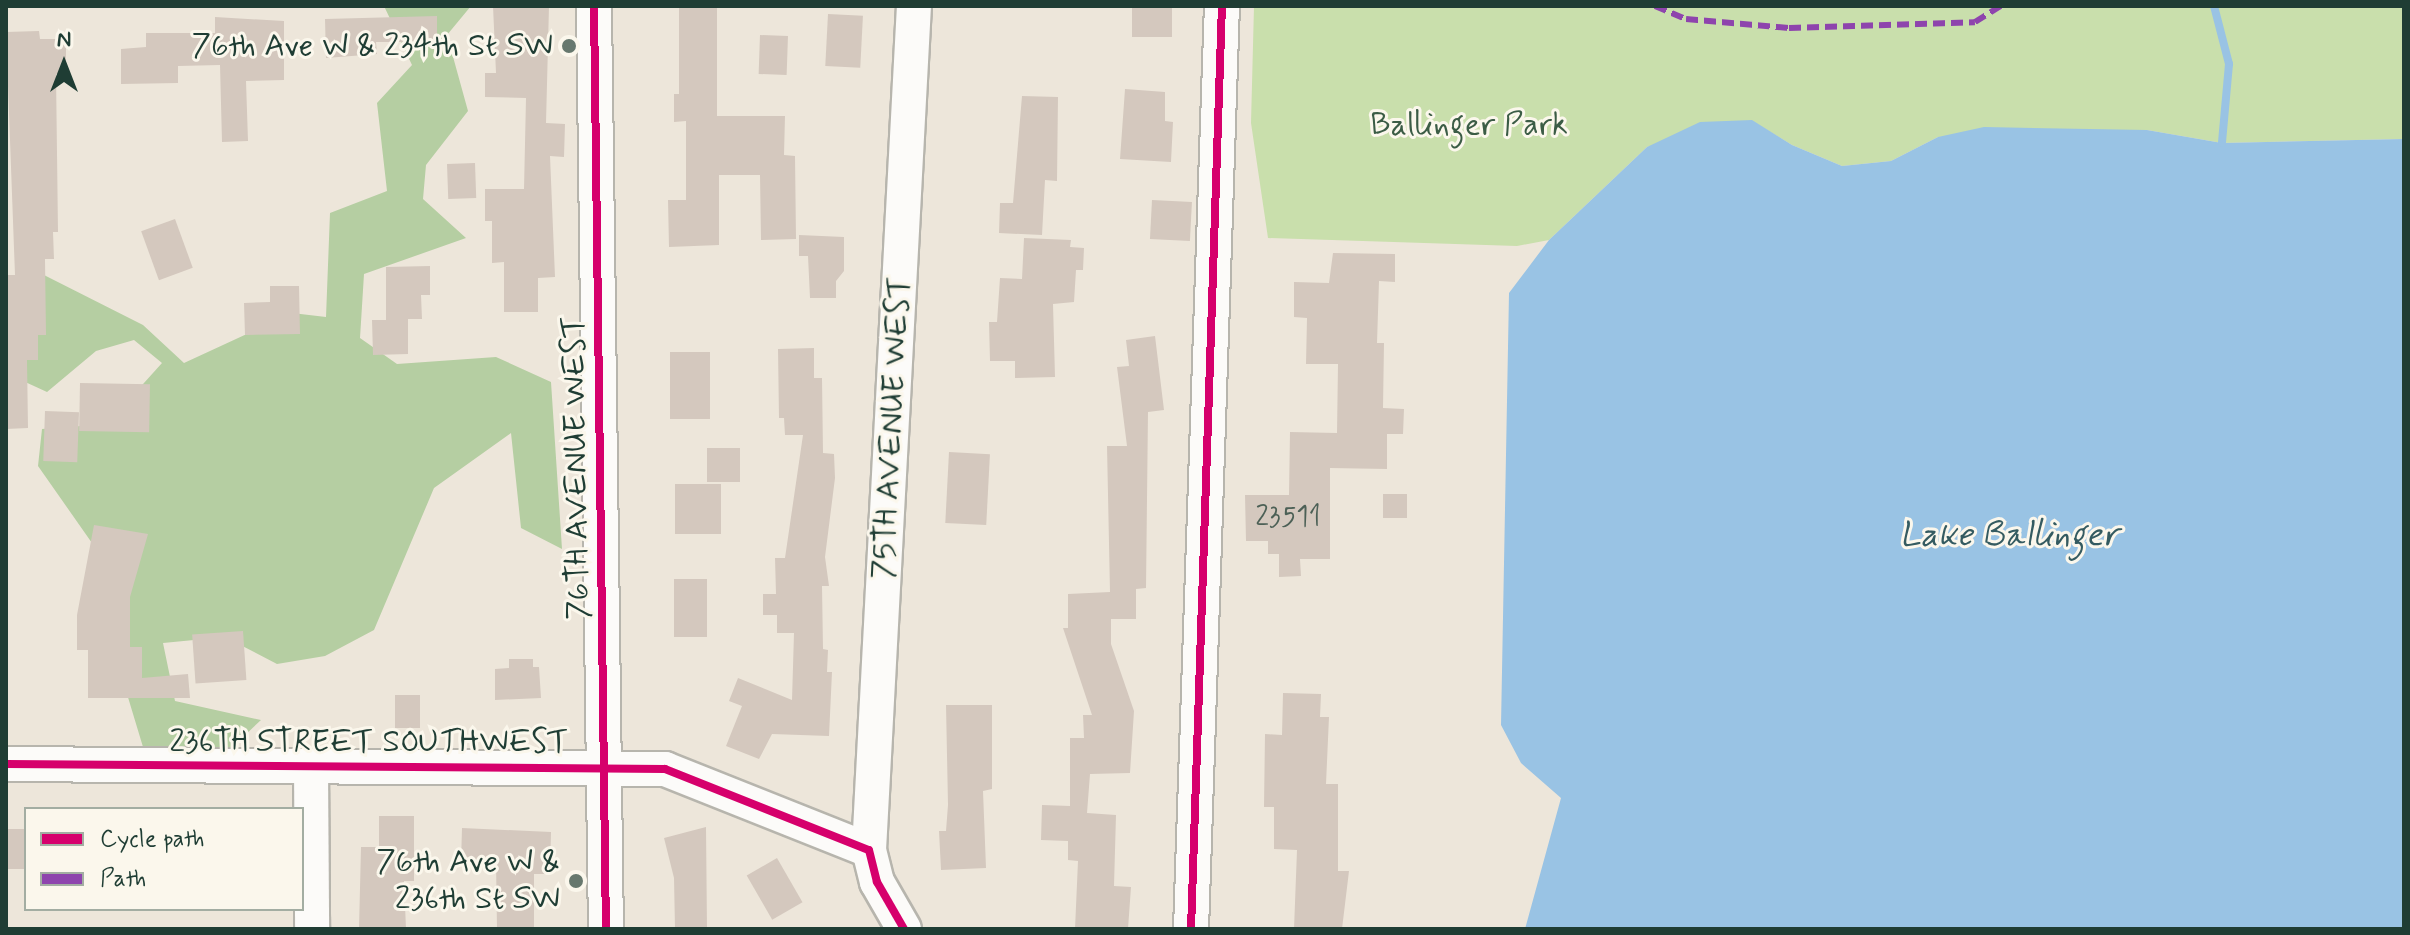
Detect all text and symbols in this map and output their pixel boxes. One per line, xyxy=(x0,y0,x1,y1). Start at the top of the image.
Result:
north arrow xyxy=(24,24,104,104)
text: N xyxy=(57,26,71,54)
place label: 76th Ave W & 234th St SW xyxy=(192,27,553,65)
marker: 76th Ave W & 234th St SW xyxy=(560,37,578,55)
park label: Ballinger Park xyxy=(1370,106,1568,144)
street label: 75TH AVENUE WEST xyxy=(865,278,919,578)
street label: 76TH AVENUE WEST xyxy=(555,318,599,618)
house number: 23511 xyxy=(1255,501,1321,535)
water label: Lake Ballinger xyxy=(1902,516,2116,556)
street label: 236TH STREET SOUTHWEST xyxy=(169,723,569,761)
legend xyxy=(24,807,304,911)
text: Cycle path xyxy=(100,824,205,855)
place label: 76th Ave W & 236th St SW xyxy=(374,844,560,919)
text: Path xyxy=(100,864,146,895)
marker: 76th Ave W & 236th St SW xyxy=(567,872,585,890)

